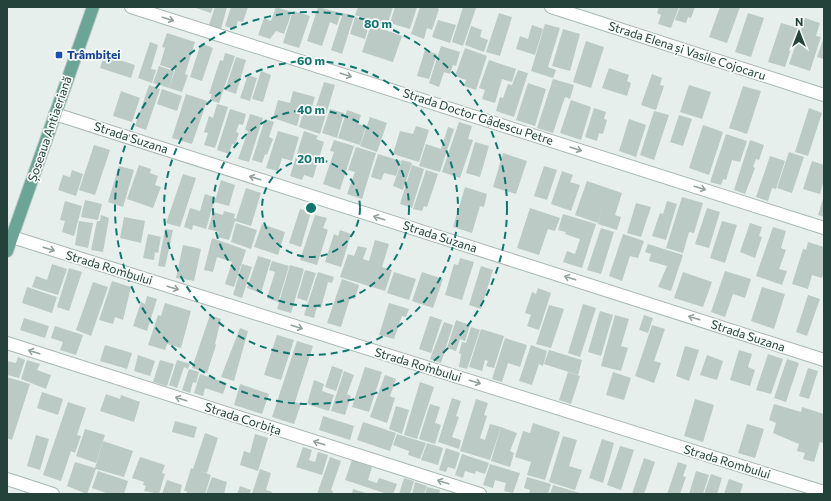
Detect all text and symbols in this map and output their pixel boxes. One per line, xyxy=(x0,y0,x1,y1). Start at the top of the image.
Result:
north arrow xyxy=(779,12,819,52)
text: N xyxy=(795,15,803,28)
one-way arrow xyxy=(162,16,175,23)
text: 80 m xyxy=(364,16,392,30)
street label: Strada Elena și Vasile Cojocaru xyxy=(607,18,768,83)
place label: Trâmbiței xyxy=(67,47,121,62)
marker: Trâmbiței xyxy=(54,50,64,60)
text: 60 m xyxy=(297,53,325,67)
one-way arrow xyxy=(339,72,352,79)
street label: Șoseaua Antiaeriană xyxy=(24,74,75,183)
street label: Strada Doctor Gâdescu Petre xyxy=(401,85,555,147)
text: 40 m xyxy=(297,102,325,116)
street label: Strada Suzana xyxy=(92,118,170,156)
one-way arrow xyxy=(570,146,583,153)
text: 20 m xyxy=(297,151,325,165)
one-way arrow xyxy=(249,174,262,181)
one-way arrow xyxy=(693,185,706,192)
centre of rings xyxy=(304,201,318,215)
one-way arrow xyxy=(374,213,386,221)
street label: Strada Suzana xyxy=(401,217,479,255)
one-way arrow xyxy=(42,246,55,253)
street label: Strada Rombului xyxy=(64,247,154,287)
one-way arrow xyxy=(564,274,576,282)
one-way arrow xyxy=(166,285,179,292)
one-way arrow xyxy=(687,314,700,321)
street label: Strada Suzana xyxy=(709,316,787,354)
one-way arrow xyxy=(290,324,303,331)
street label: Strada Rombului xyxy=(373,344,463,384)
one-way arrow xyxy=(28,348,41,355)
one-way arrow xyxy=(468,379,481,386)
one-way arrow xyxy=(175,395,188,402)
street label: Strada Corbița xyxy=(203,399,283,438)
one-way arrow xyxy=(312,439,325,446)
street label: Strada Rombului xyxy=(682,441,772,481)
one-way arrow xyxy=(436,478,449,485)

